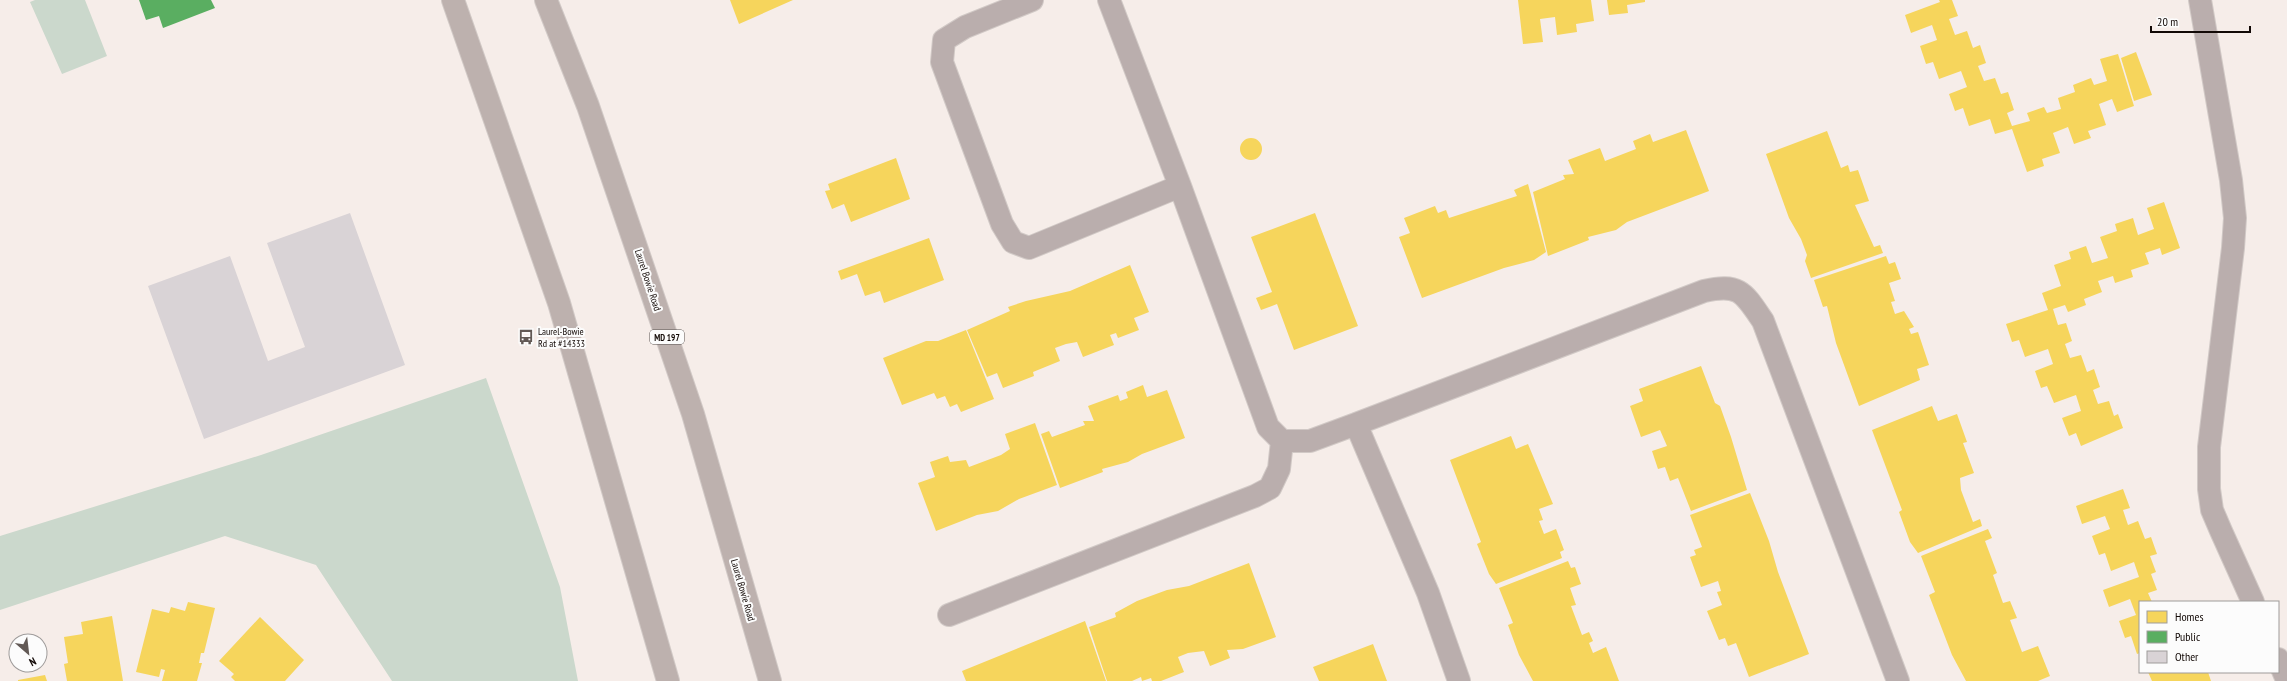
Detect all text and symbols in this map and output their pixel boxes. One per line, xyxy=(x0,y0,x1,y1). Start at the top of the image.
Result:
scale bar xyxy=(2151,8,2250,34)
text: 20 m xyxy=(2157,14,2178,29)
street label: Laurel Bowie Road xyxy=(632,248,664,312)
place label: Laurel-Bowie Rd at #14333 xyxy=(538,325,585,350)
bus stop icon: Laurel-Bowie Rd at #14333 xyxy=(517,328,535,346)
road number: MD 197 xyxy=(650,330,684,344)
street label: Laurel Bowie Road xyxy=(728,557,758,623)
legend xyxy=(2139,601,2279,673)
text: Homes xyxy=(2175,609,2203,624)
text: Public xyxy=(2175,629,2201,644)
north arrow xyxy=(8,633,48,673)
text: Other xyxy=(2175,649,2199,664)
text: N xyxy=(27,654,39,669)

